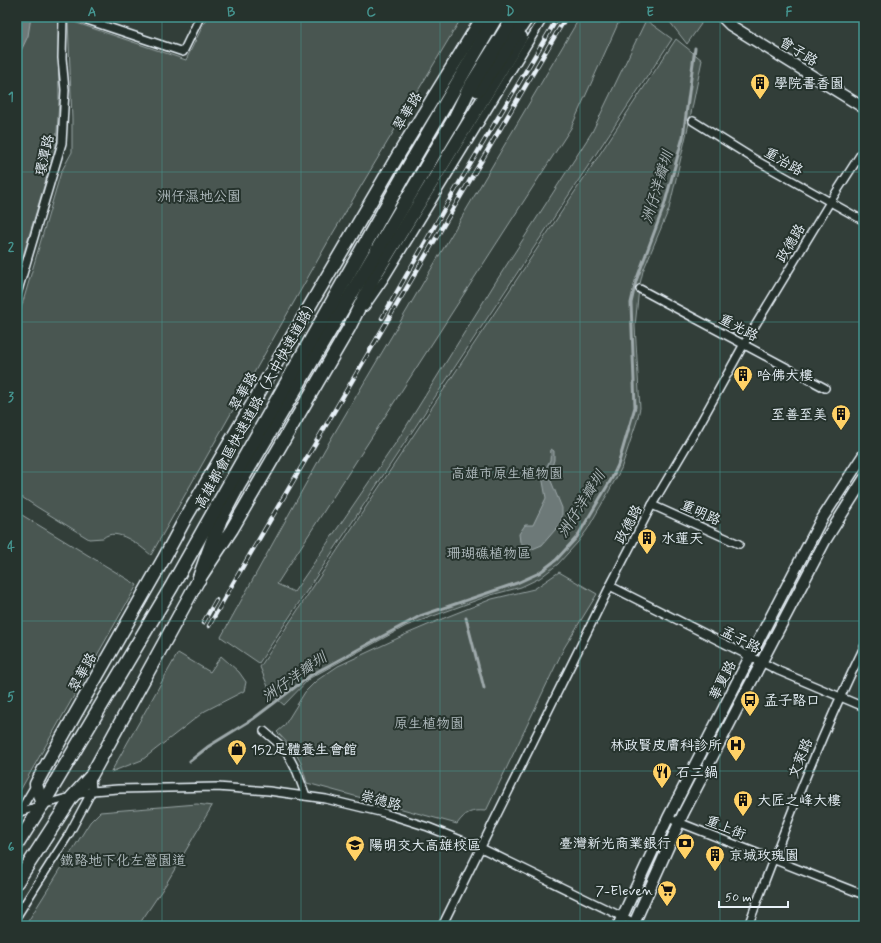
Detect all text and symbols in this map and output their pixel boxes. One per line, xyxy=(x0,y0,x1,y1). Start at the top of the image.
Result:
text: A xyxy=(88,4,96,21)
text: B xyxy=(227,4,236,21)
text: C xyxy=(366,4,376,21)
text: D xyxy=(506,4,515,21)
text: E xyxy=(646,4,654,21)
text: F xyxy=(786,4,793,21)
street label: 曾子路 xyxy=(776,33,821,71)
building icon: 學院書香園 xyxy=(749,72,771,100)
place label: 學院書香園 xyxy=(774,75,844,93)
text: 1 xyxy=(8,89,14,106)
street label: 翠華路 xyxy=(389,89,426,134)
street label: 環潭路 xyxy=(31,133,58,178)
street label: 重治路 xyxy=(761,144,806,180)
water label: 洲仔洋瓣圳 xyxy=(637,147,679,226)
park label: 洲仔濕地公園 xyxy=(157,188,241,206)
street label: 政德路 xyxy=(772,221,809,266)
text: 2 xyxy=(8,239,15,256)
street label: 高雄都會區快速道路（大中快速道路） xyxy=(191,295,322,512)
street label: 重光路 xyxy=(716,310,761,346)
building icon: 哈佛大樓 xyxy=(732,364,754,392)
place label: 哈佛大樓 xyxy=(757,367,813,385)
street label: 翠華路 xyxy=(226,369,262,414)
text: 3 xyxy=(8,389,14,406)
building icon: 至善至美 xyxy=(830,403,852,431)
place label: 至善至美 xyxy=(771,406,827,424)
park label: 高雄市原生植物園 xyxy=(451,465,563,483)
water label: 洲仔洋瓣圳 xyxy=(553,466,611,542)
street label: 重明路 xyxy=(678,496,723,530)
street label: 政德路 xyxy=(611,502,647,547)
building icon: 水蓮天 xyxy=(636,527,658,555)
place label: 水蓮天 xyxy=(661,530,703,548)
text: 4 xyxy=(7,539,15,556)
park label: 珊瑚礁植物區 xyxy=(446,545,531,563)
street label: 孟子路 xyxy=(718,622,763,657)
water label: 洲仔洋瓣圳 xyxy=(258,647,333,708)
street label: 翠華路 xyxy=(65,650,101,695)
street label: 華夏路 xyxy=(705,658,740,703)
text: 5 xyxy=(7,689,15,706)
bus stop icon: 孟子路口 xyxy=(739,689,761,717)
place label: 孟子路口 xyxy=(764,692,820,710)
park label: 原生植物園 xyxy=(394,715,464,733)
hospital icon: 林政賢皮膚科診所 xyxy=(725,734,747,762)
street label: 文萊路 xyxy=(785,736,817,781)
place label: 林政賢皮膚科診所 xyxy=(610,737,722,755)
shop icon: 152足體養生會館 xyxy=(226,738,248,766)
place label: 152足體養生會館 xyxy=(251,741,357,759)
restaurant icon: 石二鍋 xyxy=(651,761,673,789)
place label: 石二鍋 xyxy=(676,764,718,782)
street label: 崇德路 xyxy=(358,787,403,815)
building icon: 大匠之峰大樓 xyxy=(732,789,754,817)
place label: 大匠之峰大樓 xyxy=(757,792,841,810)
street label: 重上街 xyxy=(703,812,748,844)
bank icon: 臺灣新光商業銀行 xyxy=(674,832,696,860)
school or university icon: 陽明交大高雄校區 xyxy=(344,834,366,862)
place label: 臺灣新光商業銀行 xyxy=(559,835,671,853)
place label: 陽明交大高雄校區 xyxy=(369,837,481,855)
text: 6 xyxy=(8,839,15,856)
building icon: 京城玫瑰園 xyxy=(704,844,726,872)
place label: 京城玫瑰園 xyxy=(729,847,799,865)
park label: 鐵路地下化左營園道 xyxy=(60,852,186,870)
supermarket icon: 7-Eleven xyxy=(656,879,678,907)
place label: 7-Eleven xyxy=(595,882,653,900)
scale bar xyxy=(719,883,788,909)
text: 50 m xyxy=(725,890,752,906)

